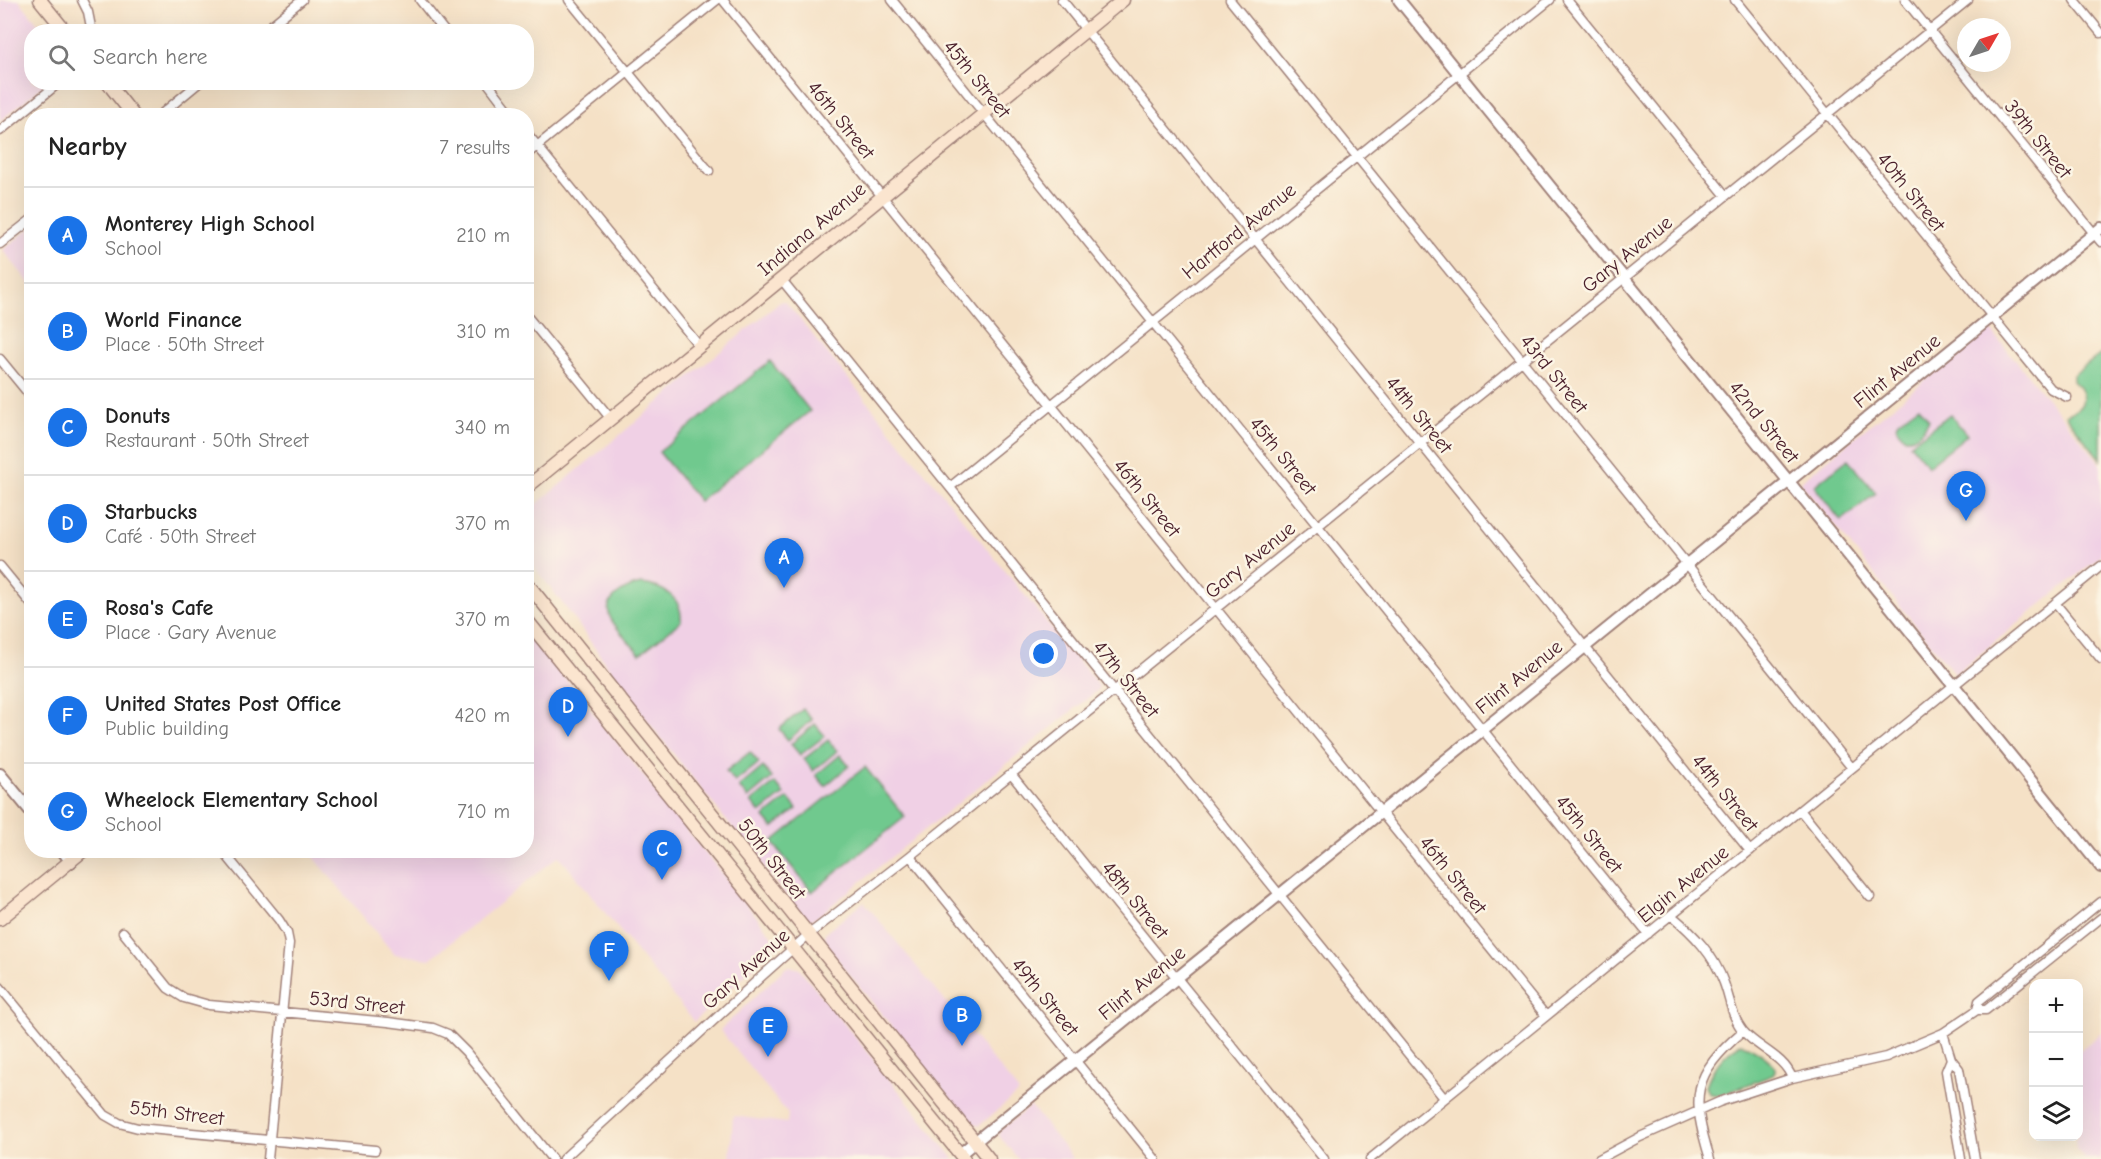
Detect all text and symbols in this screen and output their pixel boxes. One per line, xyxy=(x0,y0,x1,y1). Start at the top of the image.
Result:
north arrow xyxy=(1957,18,2011,72)
search box xyxy=(24,24,534,90)
street label: 45th Street xyxy=(939,35,1016,124)
icon: search xyxy=(45,41,78,74)
text: Search here xyxy=(93,44,208,70)
street label: 46th Street xyxy=(803,76,880,165)
street label: 39th Street xyxy=(1999,95,2077,184)
text: Nearby xyxy=(48,132,127,162)
text: 7 results xyxy=(439,136,510,159)
street label: 40th Street xyxy=(1872,148,1951,237)
street label: Indiana Avenue xyxy=(754,177,870,281)
street label: Hartford Avenue xyxy=(1177,178,1301,284)
text: Monterey High School xyxy=(105,211,315,237)
street label: Gary Avenue xyxy=(1577,211,1677,297)
text: A xyxy=(62,224,73,247)
text: 210 m xyxy=(456,224,510,247)
text: School xyxy=(105,237,162,260)
text: World Finance xyxy=(105,307,242,333)
text: B xyxy=(61,320,74,343)
text: 310 m xyxy=(457,320,510,343)
street label: Flint Avenue xyxy=(1849,329,1945,413)
street label: 43rd Street xyxy=(1515,330,1593,419)
text: Place · 50th Street xyxy=(105,333,264,356)
street label: 44th Street xyxy=(1381,372,1458,459)
street label: 42nd Street xyxy=(1724,376,1805,469)
text: Donuts xyxy=(105,403,170,429)
street label: 45th Street xyxy=(1245,412,1322,501)
text: C xyxy=(61,416,74,439)
text: 340 m xyxy=(455,416,510,439)
text: Restaurant · 50th Street xyxy=(105,429,308,452)
street label: 46th Street xyxy=(1109,454,1186,543)
pin: G xyxy=(1946,472,1986,521)
text: Starbucks xyxy=(105,499,197,525)
text: D xyxy=(61,512,74,535)
text: 370 m xyxy=(455,512,510,535)
street label: Gary Avenue xyxy=(1200,517,1300,603)
text: Café · 50th Street xyxy=(105,525,256,548)
pin: A xyxy=(764,538,804,588)
text: Rosa's Cafe xyxy=(105,595,213,621)
text: E xyxy=(62,608,73,631)
text: 370 m xyxy=(455,608,510,631)
text: Place · Gary Avenue xyxy=(105,621,277,644)
street label: Flint Avenue xyxy=(1471,635,1567,719)
street label: 47th Street xyxy=(1088,636,1165,723)
your location xyxy=(1029,639,1058,668)
pin: D xyxy=(548,688,588,737)
text: United States Post Office xyxy=(105,691,341,717)
text: F xyxy=(62,704,73,727)
text: 420 m xyxy=(454,704,510,727)
text: Public building xyxy=(105,717,229,740)
street label: 44th Street xyxy=(1687,750,1764,837)
text: Wheelock Elementary School xyxy=(105,787,378,813)
street label: 45th Street xyxy=(1551,790,1628,879)
text: G xyxy=(60,800,75,823)
text: 710 m xyxy=(457,800,510,823)
text: School xyxy=(105,813,162,836)
street label: 50th Street xyxy=(733,814,811,905)
pin: C xyxy=(642,830,682,880)
street label: 46th Street xyxy=(1415,831,1492,920)
street label: Elgin Avenue xyxy=(1633,840,1733,928)
street label: 48th Street xyxy=(1097,857,1174,944)
street label: Gary Avenue xyxy=(698,924,794,1014)
pin: F xyxy=(590,932,628,981)
street label: Flint Avenue xyxy=(1094,941,1190,1025)
street label: 49th Street xyxy=(1007,953,1084,1042)
map controls xyxy=(2029,979,2083,1141)
button: + xyxy=(2029,979,2083,1033)
street label: 53rd Street xyxy=(308,987,407,1020)
pin: B xyxy=(942,996,982,1046)
pin: E xyxy=(748,1008,788,1057)
button: − xyxy=(2029,1033,2083,1087)
button: layers xyxy=(2029,1087,2083,1141)
street label: 55th Street xyxy=(129,1096,227,1130)

